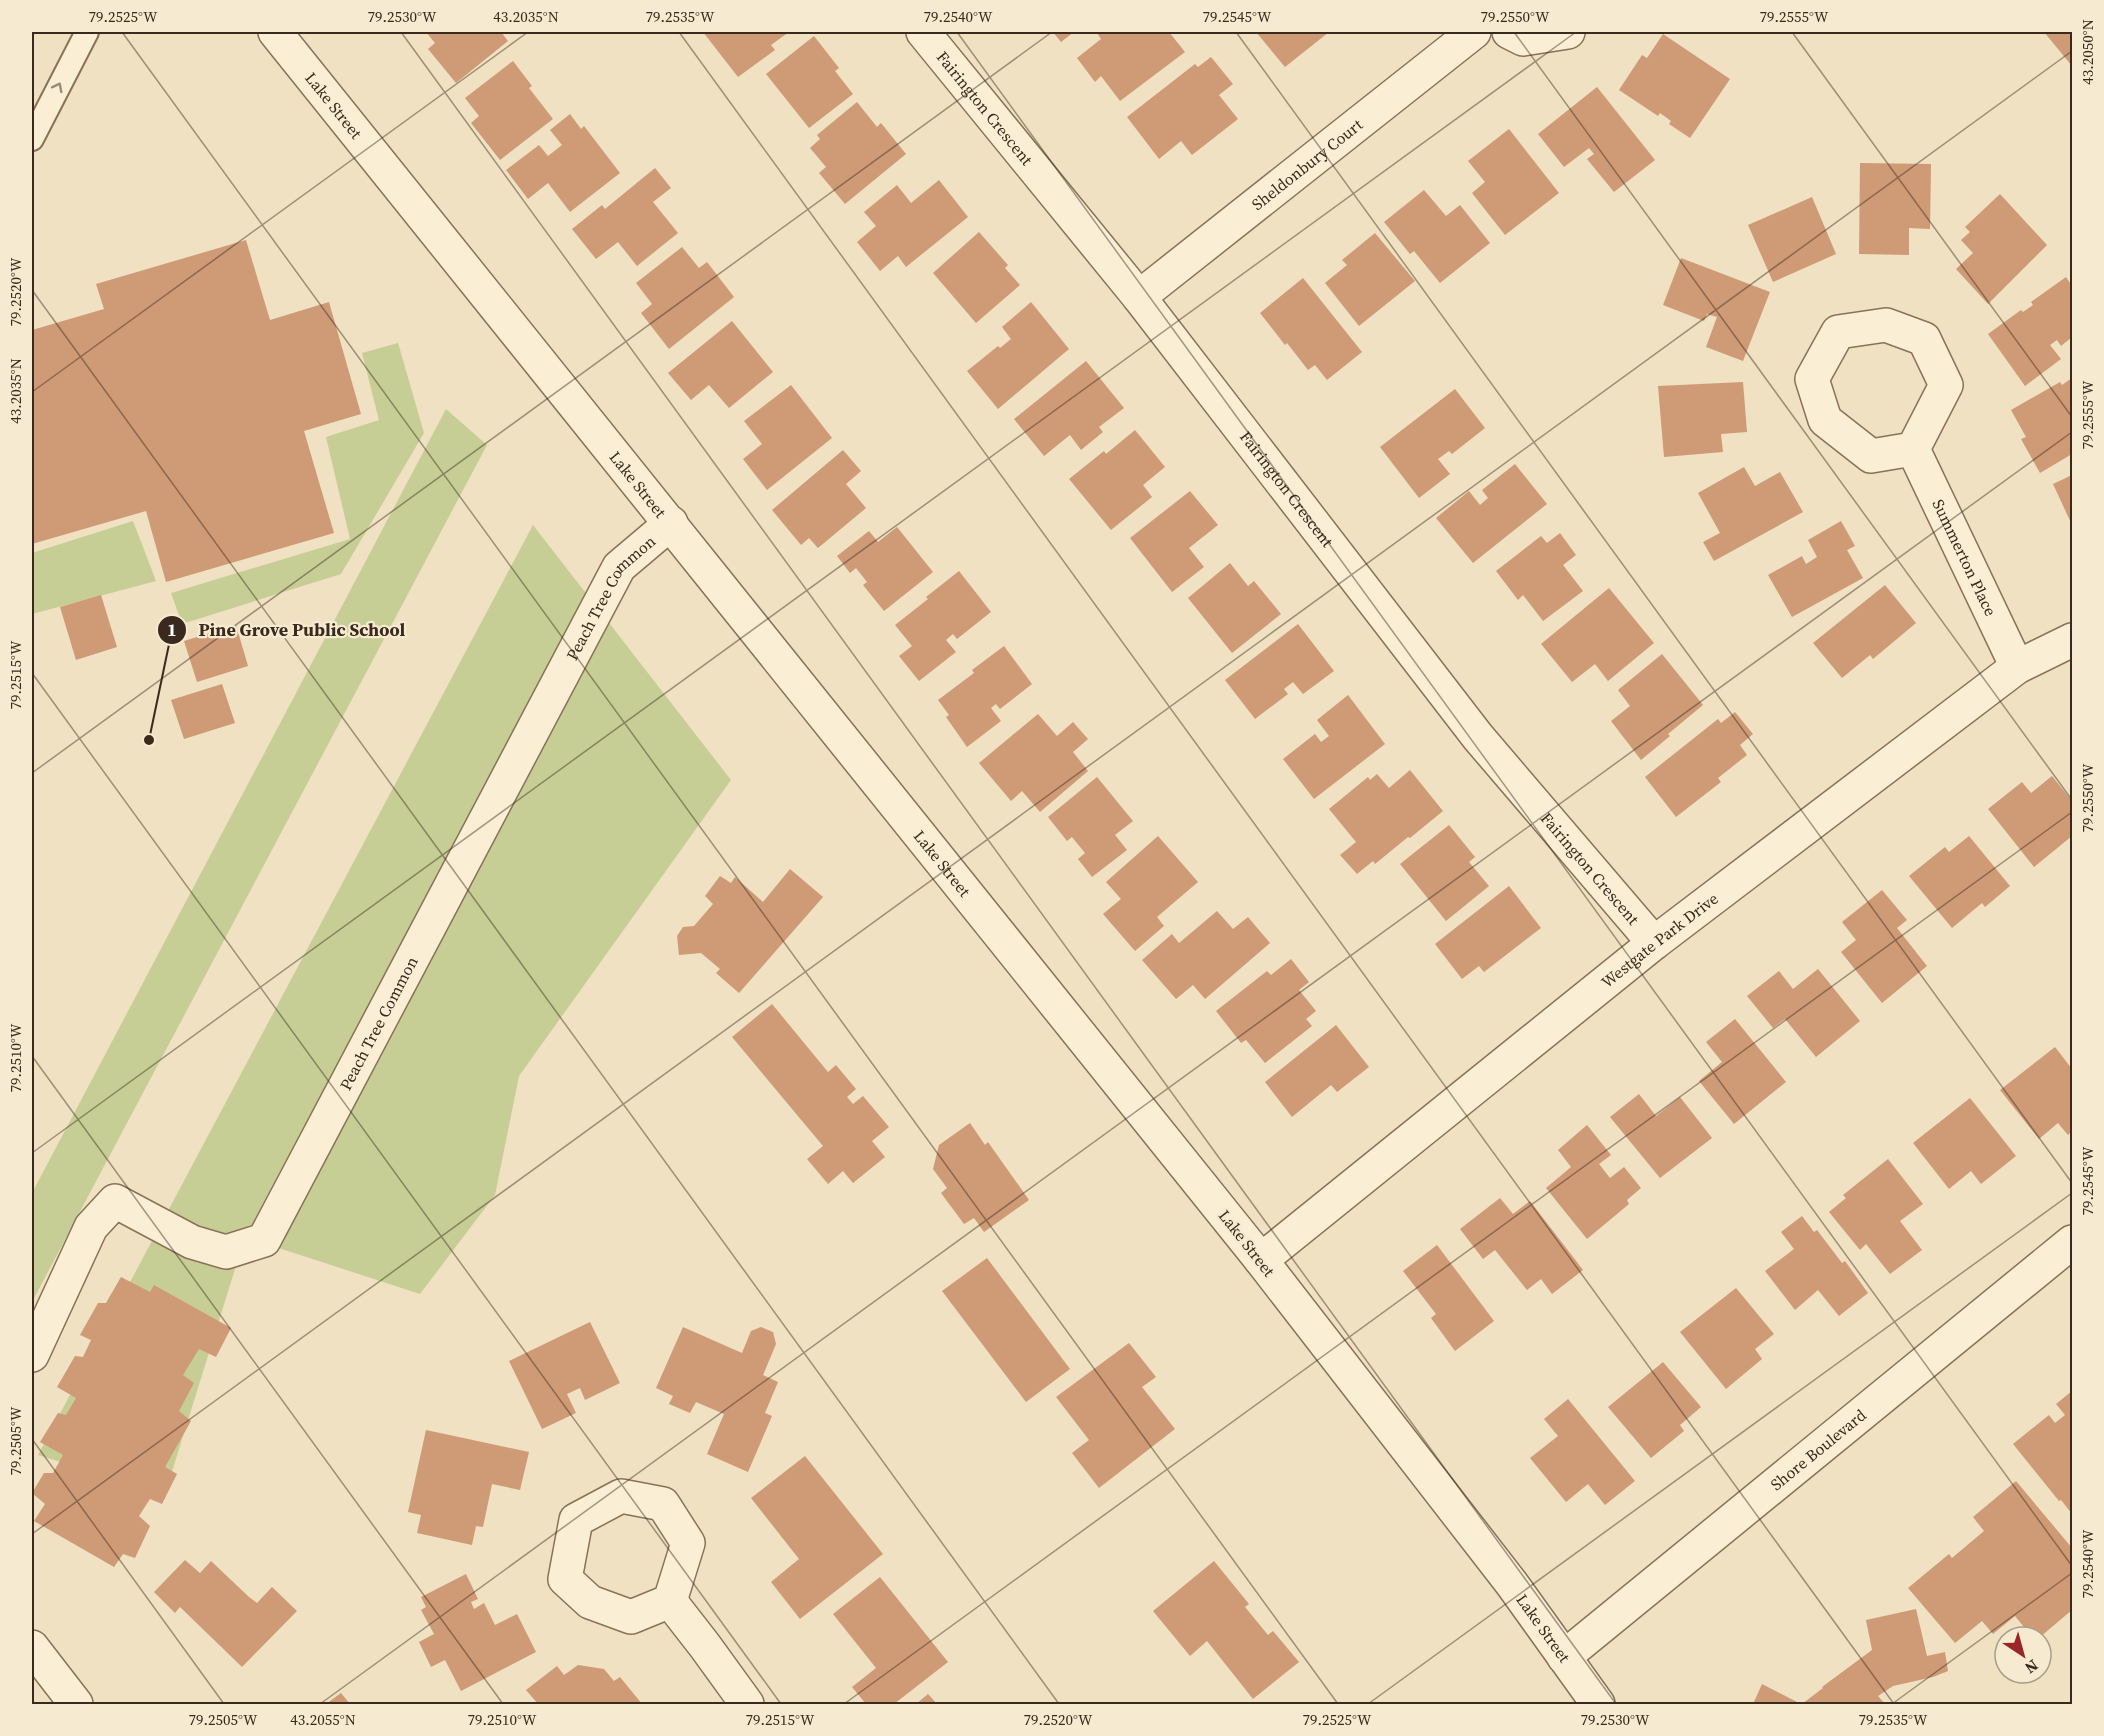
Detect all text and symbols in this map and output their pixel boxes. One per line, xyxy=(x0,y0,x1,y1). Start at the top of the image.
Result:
text: 79.2525°W xyxy=(89,6,158,27)
text: 79.2530°W xyxy=(368,6,437,27)
text: 43.2035°N xyxy=(493,6,559,27)
text: 79.2535°W xyxy=(646,6,715,27)
text: 79.2540°W xyxy=(924,6,993,27)
text: 79.2545°W xyxy=(1203,6,1272,27)
text: 79.2550°W xyxy=(1481,6,1550,27)
text: 79.2555°W xyxy=(1760,6,1829,27)
text: 43.2050°N xyxy=(2077,19,2098,85)
street label: Fairington Crescent xyxy=(932,46,1039,170)
street label: Lake Street xyxy=(300,67,368,144)
one-way arrow xyxy=(51,82,63,93)
street label: Sheldonbury Court xyxy=(1247,113,1367,215)
text: 79.2520°W xyxy=(5,257,26,326)
text: 43.2035°N xyxy=(5,358,26,424)
text: 79.2555°W xyxy=(2077,380,2098,449)
street label: Fairington Crescent xyxy=(1235,426,1339,552)
street label: Lake Street xyxy=(605,446,672,523)
street label: Summerton Place xyxy=(1928,495,2002,620)
street label: Peach Tree Common xyxy=(561,530,660,664)
callout: Pine Grove Public School xyxy=(157,612,418,648)
text: 1 xyxy=(167,617,177,642)
text: Pine Grove Public School xyxy=(199,617,406,642)
text: 79.2515°W xyxy=(5,640,26,709)
text: 79.2550°W xyxy=(2077,763,2098,832)
street label: Fairington Crescent xyxy=(1536,807,1645,930)
street label: Lake Street xyxy=(909,825,976,902)
street label: Westgate Park Drive xyxy=(1596,887,1723,993)
street label: Peach Tree Common xyxy=(334,952,423,1094)
text: 79.2510°W xyxy=(5,1023,26,1092)
text: 79.2545°W xyxy=(2077,1146,2098,1215)
street label: Lake Street xyxy=(1214,1205,1281,1282)
street label: Shore Boulevard xyxy=(1766,1404,1870,1495)
text: 79.2505°W xyxy=(5,1406,26,1475)
text: 79.2540°W xyxy=(2077,1529,2098,1598)
street label: Lake Street xyxy=(1511,1589,1576,1667)
north arrow xyxy=(1993,1625,2053,1685)
text: N xyxy=(2020,1655,2043,1680)
text: 79.2505°W xyxy=(189,1709,258,1730)
text: 43.2055°N xyxy=(290,1709,356,1730)
text: 79.2510°W xyxy=(468,1709,537,1730)
text: 79.2515°W xyxy=(746,1709,815,1730)
text: 79.2520°W xyxy=(1024,1709,1093,1730)
text: 79.2525°W xyxy=(1303,1709,1372,1730)
text: 79.2530°W xyxy=(1581,1709,1650,1730)
text: 79.2535°W xyxy=(1859,1709,1928,1730)

